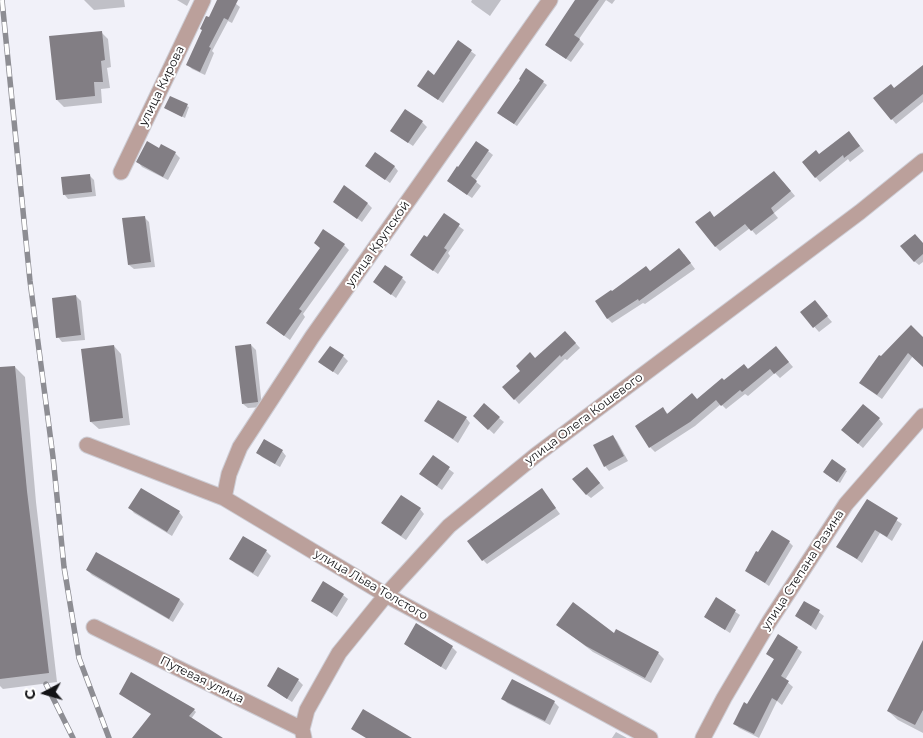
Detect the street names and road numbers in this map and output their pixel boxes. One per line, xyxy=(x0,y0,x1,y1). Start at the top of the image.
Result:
street label: улица Кирова xyxy=(136,44,188,128)
street label: улица Крупской xyxy=(343,198,413,290)
street label: улица Олега Кошевого xyxy=(522,370,646,468)
street label: улица Степана Разина xyxy=(759,507,847,633)
street label: улица Льва Толстого xyxy=(312,547,430,623)
street label: Путевая улица xyxy=(158,653,246,707)

